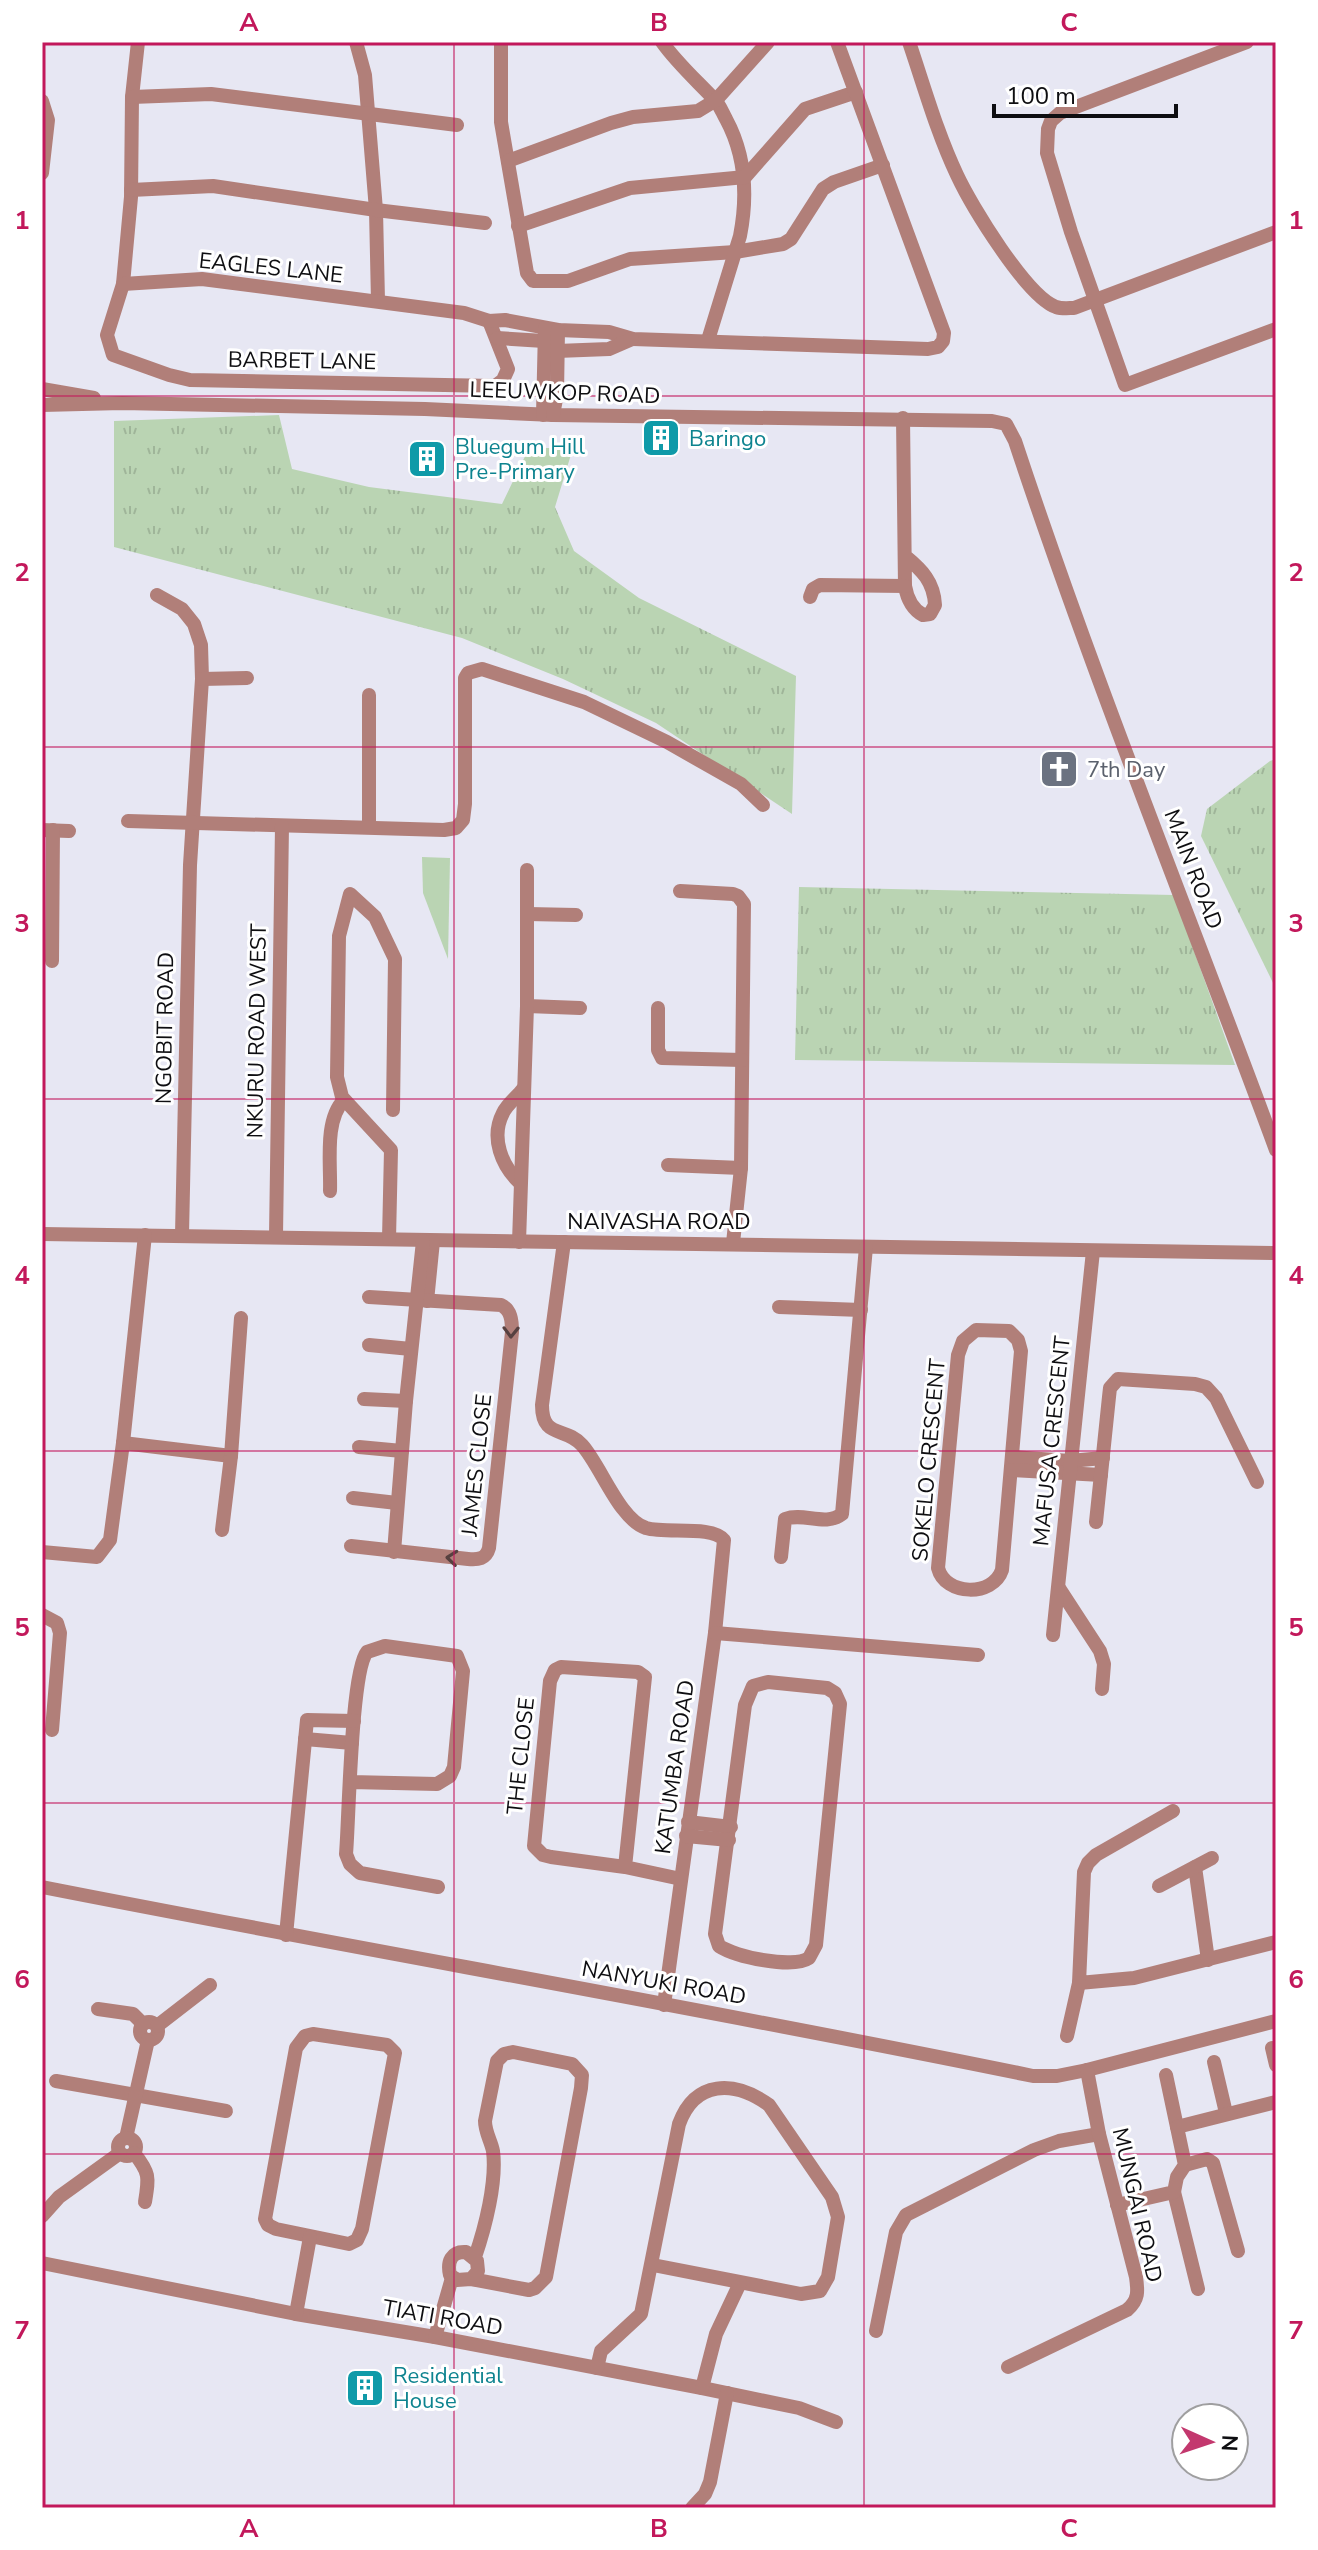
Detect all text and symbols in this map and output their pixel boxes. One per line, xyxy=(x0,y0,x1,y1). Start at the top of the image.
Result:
text: A xyxy=(239,5,259,40)
text: B xyxy=(650,5,668,40)
text: C xyxy=(1060,5,1078,40)
scale bar xyxy=(994,68,1176,118)
text: 100 m xyxy=(1006,80,1076,112)
text: 1 xyxy=(14,203,30,238)
text: 1 xyxy=(1288,203,1304,238)
street label: EAGLES LANE xyxy=(197,246,344,290)
street label: BARBET LANE xyxy=(228,345,376,377)
street label: LEEUWKOP ROAD xyxy=(469,375,661,411)
building icon: Baringo xyxy=(640,417,682,459)
place label: Baringo xyxy=(689,424,766,454)
place label: Bluegum Hill Pre-Primary xyxy=(455,432,586,487)
building icon: Bluegum Hill Pre-Primary xyxy=(406,438,448,480)
text: 2 xyxy=(14,555,30,590)
text: 2 xyxy=(1288,555,1304,590)
church icon: 7th Day xyxy=(1038,748,1080,790)
place label: 7th Day xyxy=(1087,755,1166,785)
street label: MAIN ROAD xyxy=(1156,805,1230,934)
text: 3 xyxy=(14,906,30,941)
text: 3 xyxy=(1288,906,1304,941)
street label: NKURU ROAD WEST xyxy=(240,923,274,1139)
street label: NGOBIT ROAD xyxy=(149,952,181,1104)
street label: NAIVASHA ROAD xyxy=(567,1207,751,1237)
text: 4 xyxy=(14,1258,30,1293)
text: 4 xyxy=(1288,1258,1304,1293)
one-way arrow xyxy=(502,1326,519,1339)
street label: MAFUSA CRESCENT xyxy=(1026,1334,1078,1548)
street label: SOKELO CRESCENT xyxy=(905,1357,953,1563)
street label: JAMES CLOSE xyxy=(455,1392,499,1539)
one-way arrow xyxy=(445,1549,458,1566)
text: 5 xyxy=(14,1610,30,1645)
text: 5 xyxy=(1288,1610,1304,1645)
street label: KATUMBA ROAD xyxy=(648,1678,702,1856)
street label: THE CLOSE xyxy=(500,1696,542,1816)
street label: NANYUKI ROAD xyxy=(579,1954,748,2012)
text: 6 xyxy=(14,1962,30,1997)
text: 6 xyxy=(1288,1962,1304,1997)
street label: MUNGAI ROAD xyxy=(1105,2125,1169,2286)
street label: TIATI ROAD xyxy=(380,2293,505,2343)
text: 7 xyxy=(14,2313,30,2348)
text: 7 xyxy=(1288,2313,1304,2348)
place label: Residential House xyxy=(393,2361,503,2416)
building icon: Residential House xyxy=(344,2367,386,2409)
north arrow xyxy=(1170,2402,1250,2482)
text: N xyxy=(1214,2434,1244,2452)
text: A xyxy=(239,2511,259,2546)
text: B xyxy=(650,2511,668,2546)
text: C xyxy=(1060,2511,1078,2546)

